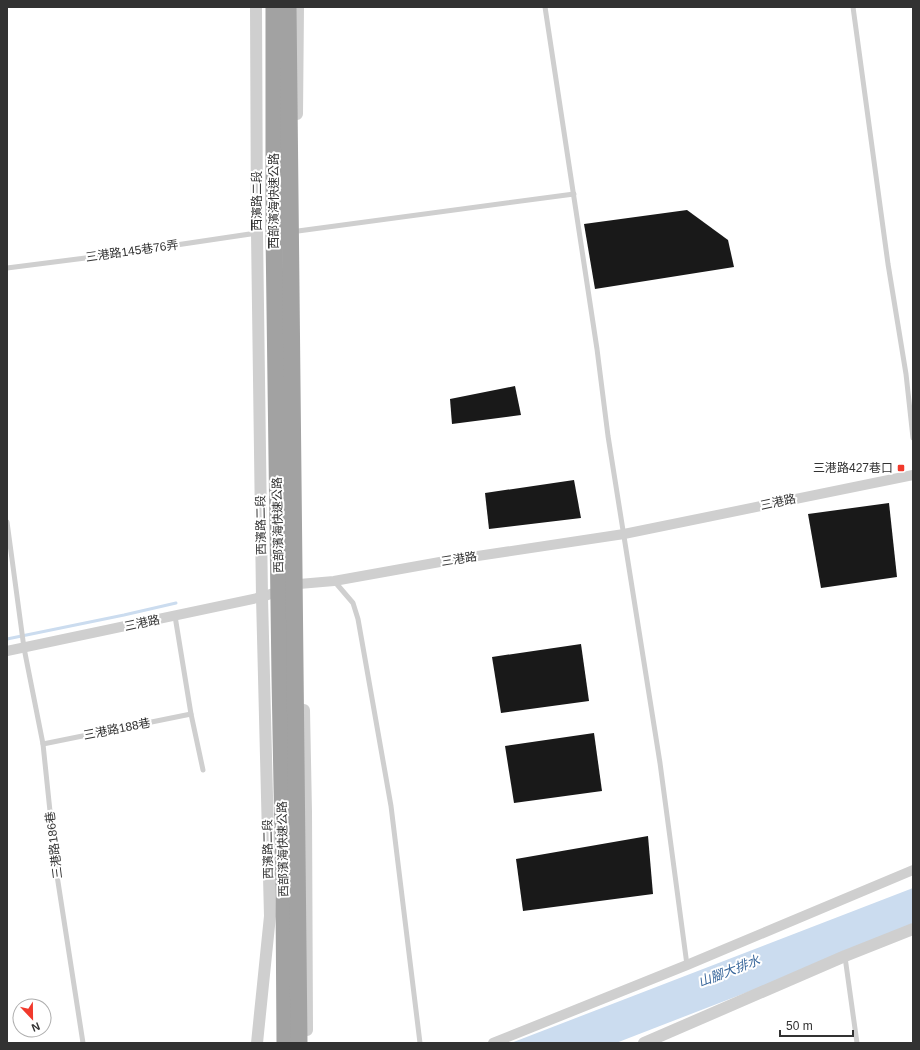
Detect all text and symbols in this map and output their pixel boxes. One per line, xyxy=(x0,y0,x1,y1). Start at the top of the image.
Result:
street label: 西部濱海快速公路 xyxy=(267,153,281,249)
street label: 西濱路二段 xyxy=(250,171,264,231)
street label: 三港路145巷76弄 xyxy=(85,238,179,264)
place label: 三港路427巷口 xyxy=(813,461,893,475)
marker: 三港路427巷口 xyxy=(896,463,906,473)
street label: 西部濱海快速公路 xyxy=(270,477,286,573)
street label: 三港路 xyxy=(759,491,797,513)
street label: 西濱路二段 xyxy=(253,495,269,555)
street label: 三港路 xyxy=(440,549,478,569)
street label: 三港路 xyxy=(123,612,161,634)
street label: 三港路188巷 xyxy=(82,716,152,742)
street label: 西部濱海快速公路 xyxy=(275,801,291,897)
street label: 三港路186巷 xyxy=(43,810,65,880)
street label: 西濱路二段 xyxy=(260,819,276,879)
water label: 山腳大排水 xyxy=(696,952,763,990)
north arrow xyxy=(12,998,52,1038)
scale bar xyxy=(780,1012,853,1038)
text: 50 m xyxy=(786,1019,813,1033)
text: N xyxy=(30,1020,42,1034)

